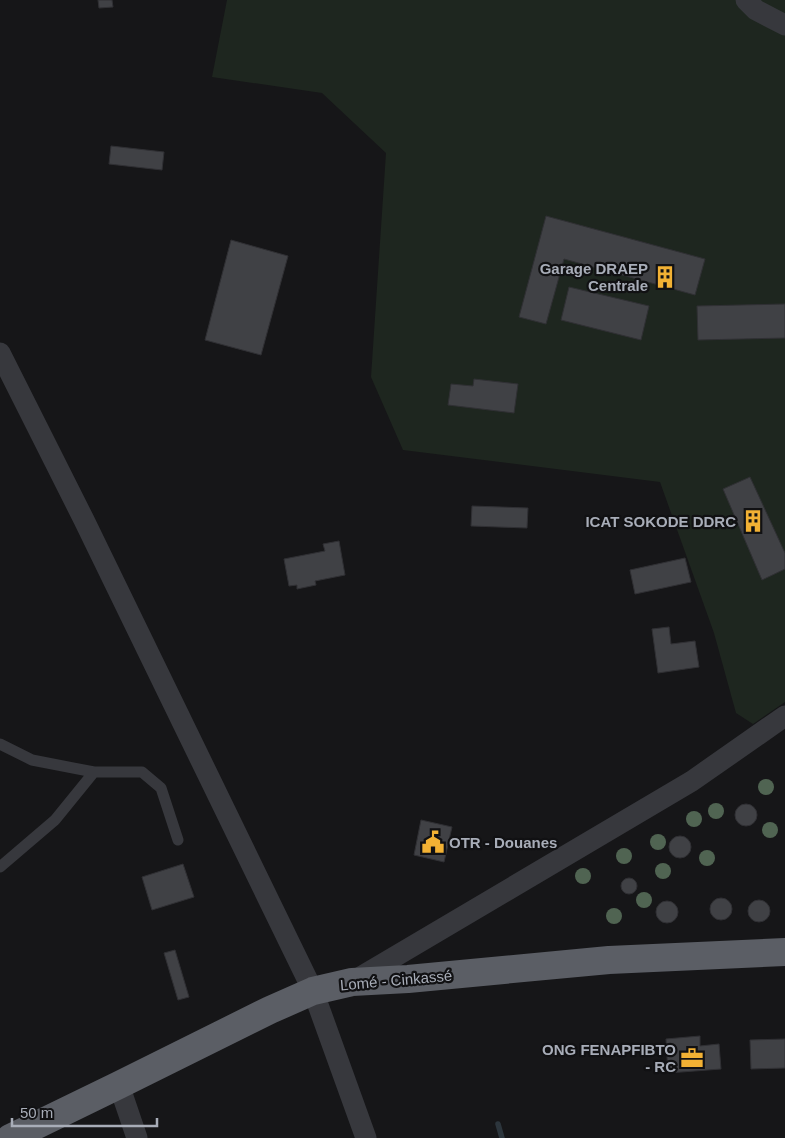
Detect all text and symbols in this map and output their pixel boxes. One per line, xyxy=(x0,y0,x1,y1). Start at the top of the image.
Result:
place label: Garage DRAEP Centrale xyxy=(540,260,648,294)
building icon: Garage DRAEP Centrale xyxy=(652,264,678,290)
building icon: ICAT SOKODE DDRC xyxy=(740,508,766,534)
place label: ICAT SOKODE DDRC xyxy=(585,513,736,530)
public building icon: OTR - Douanes xyxy=(420,829,446,855)
place label: OTR - Douanes xyxy=(449,834,557,851)
street label: Lomé - Cinkassé xyxy=(339,967,453,993)
place label: ONG FENAPFIBTO - RC xyxy=(542,1041,676,1075)
office icon: ONG FENAPFIBTO - RC xyxy=(679,1045,705,1071)
scale bar xyxy=(12,1096,158,1128)
text: 50 m xyxy=(20,1104,53,1121)

